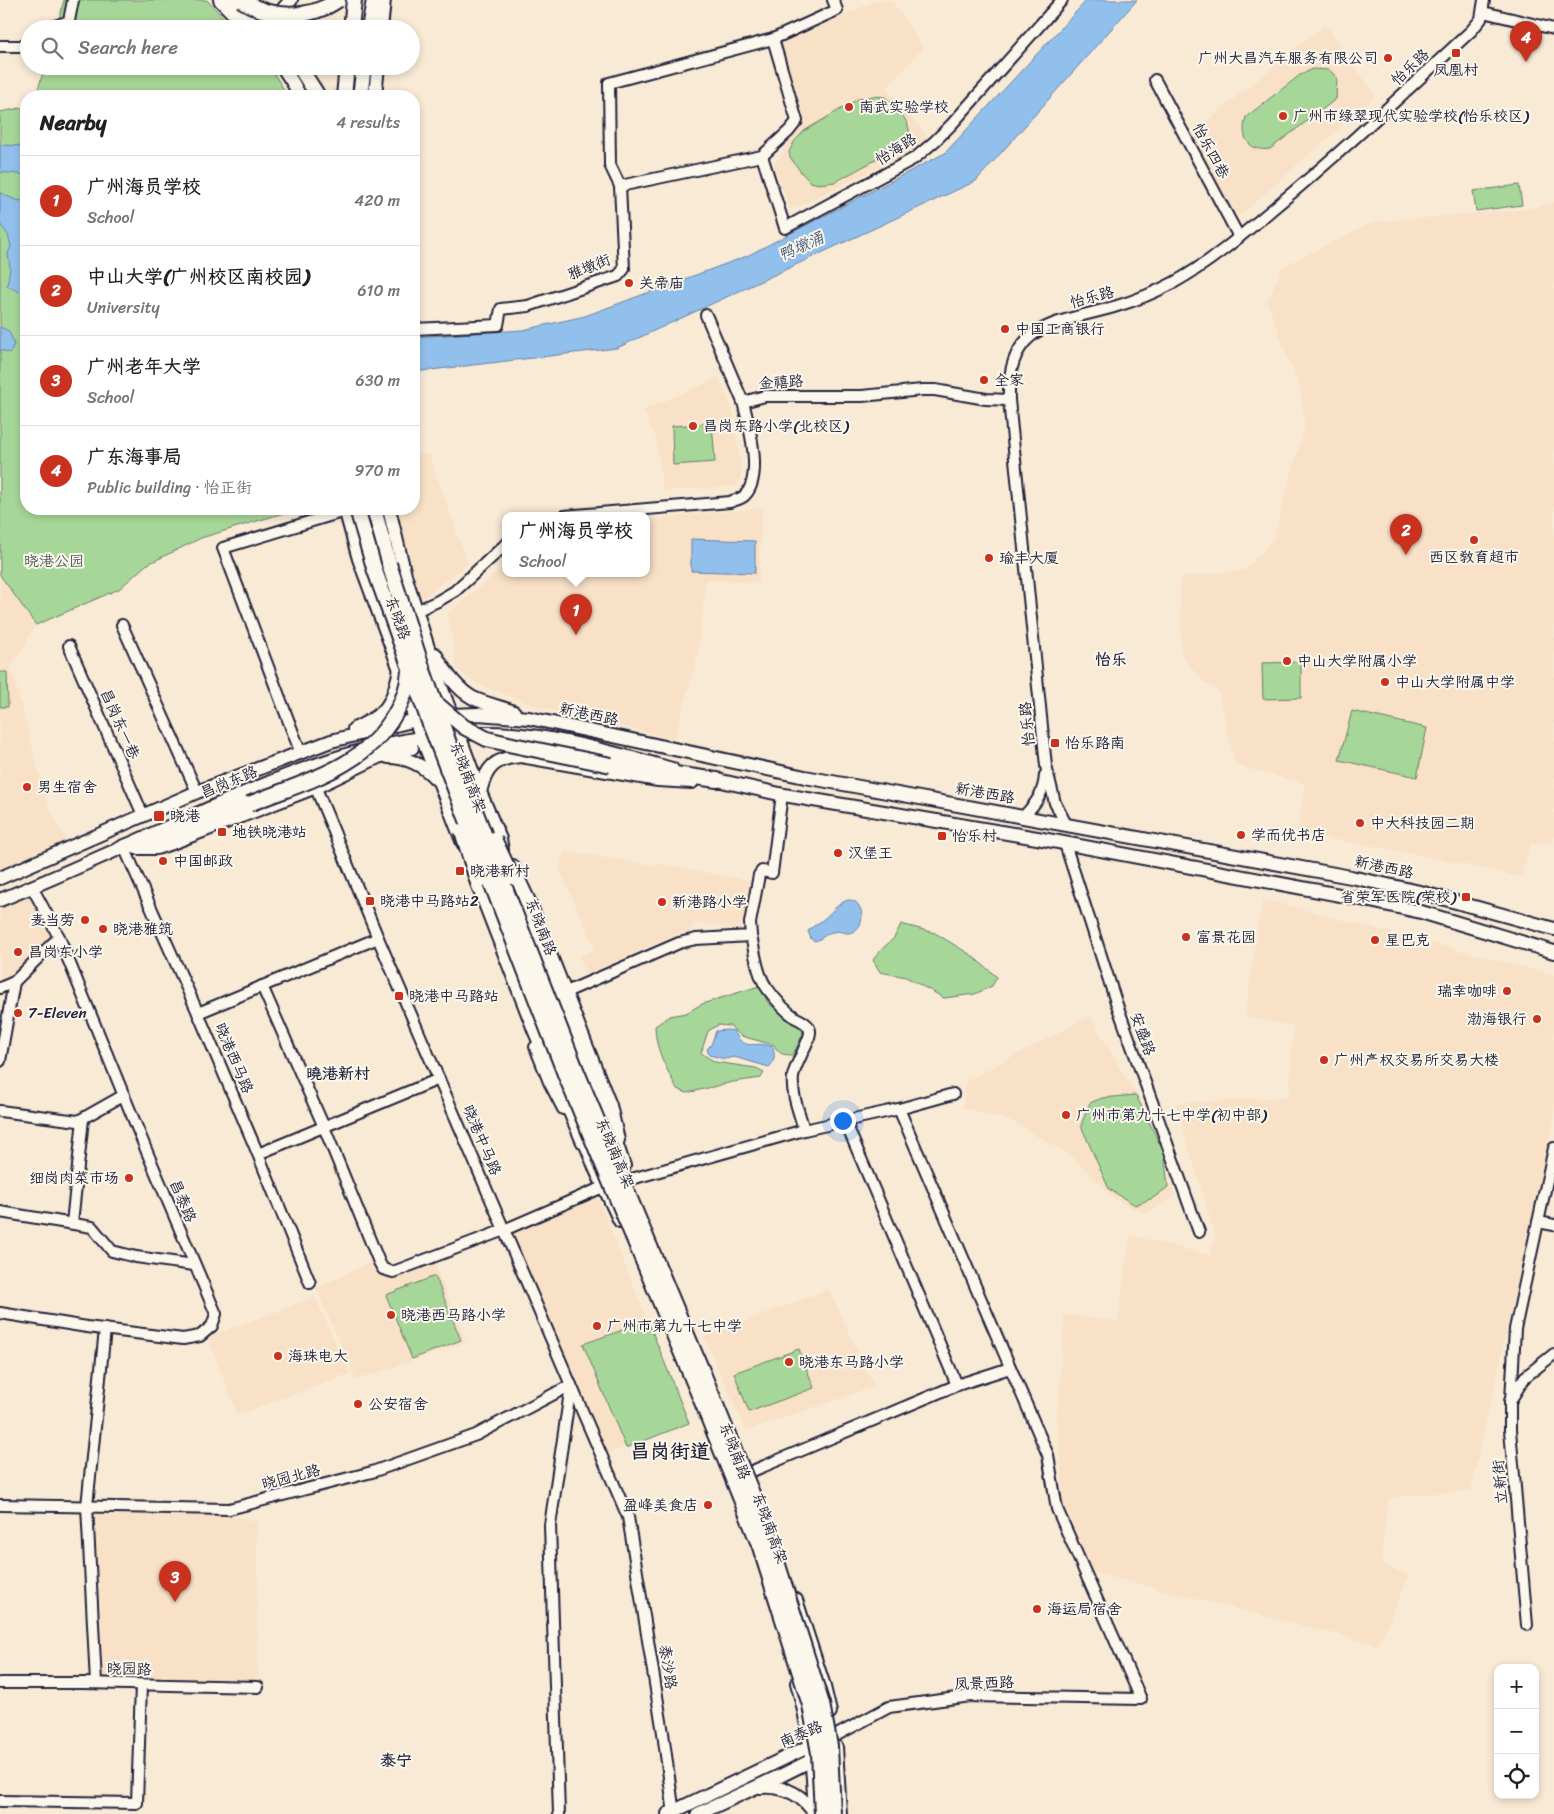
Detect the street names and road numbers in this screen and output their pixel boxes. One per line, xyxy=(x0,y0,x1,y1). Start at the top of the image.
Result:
street label: 怡乐路 xyxy=(1385,42,1435,92)
street label: 怡乐四巷 xyxy=(1185,118,1237,184)
street label: 怡海路 xyxy=(870,126,922,172)
street label: 雅墩街 xyxy=(563,247,615,287)
street label: 怡乐路 xyxy=(1067,279,1117,315)
street label: 金禧路 xyxy=(758,368,804,396)
street label: 东晓路 xyxy=(378,592,418,644)
street label: 昌岗东一巷 xyxy=(93,684,147,764)
street label: 新港西路 xyxy=(557,695,621,733)
street label: 怡乐路 xyxy=(1012,700,1042,748)
street label: 东晓南高架 xyxy=(442,737,494,817)
street label: 昌岗东路 xyxy=(196,758,262,806)
street label: 新港西路 xyxy=(953,775,1017,811)
street label: 新港西路 xyxy=(1352,848,1416,886)
street label: 东晓南路 xyxy=(518,894,564,960)
street label: 安盛路 xyxy=(1123,1008,1163,1060)
street label: 晓港西马路 xyxy=(207,1018,261,1098)
street label: 晓港中马路 xyxy=(455,1100,509,1180)
street label: 东晓南高架 xyxy=(588,1113,642,1193)
street label: 昌泰路 xyxy=(162,1175,204,1227)
street label: 东晓南路 xyxy=(712,1418,758,1484)
street label: 晓园北路 xyxy=(259,1457,323,1497)
street label: 立新街 xyxy=(1485,1458,1515,1506)
street label: 东晓南高架 xyxy=(745,1488,795,1568)
street label: 泰沙路 xyxy=(652,1643,684,1691)
street label: 晓园路 xyxy=(106,1656,152,1682)
street label: 凤景西路 xyxy=(954,1669,1014,1697)
street label: 南泰路 xyxy=(775,1713,827,1755)

